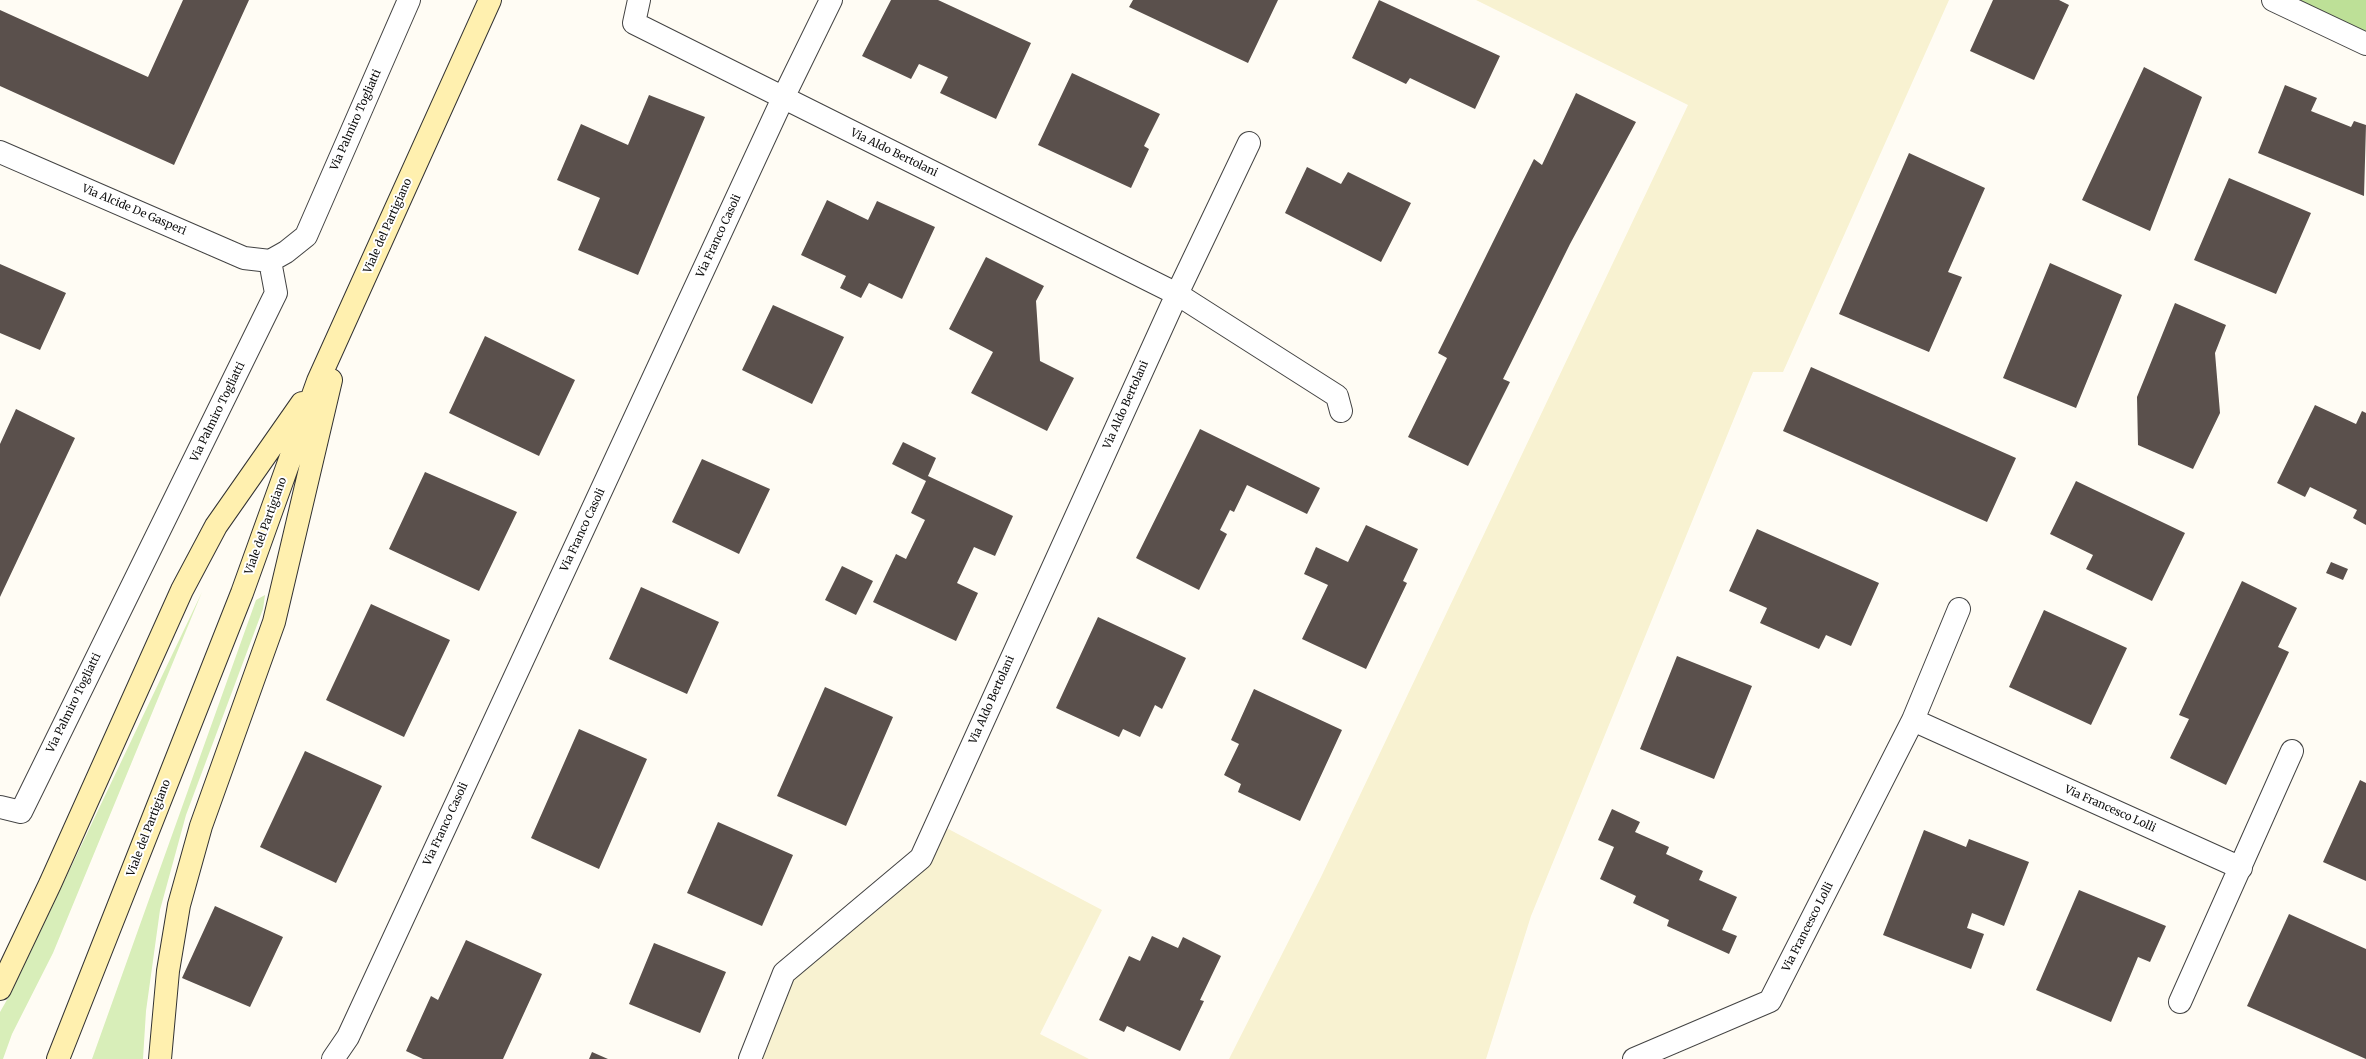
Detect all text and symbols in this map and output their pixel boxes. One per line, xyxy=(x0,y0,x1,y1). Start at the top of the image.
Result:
street label: Via Palmiro Togliatti xyxy=(328,67,384,173)
street label: Via Aldo Bertolani xyxy=(848,126,940,180)
street label: Viale del Partigiano xyxy=(361,177,415,275)
street label: Via Alcide De Gasperi xyxy=(80,182,188,238)
street label: Via Franco Casoli xyxy=(694,192,744,280)
street label: Via Aldo Bertolani xyxy=(1101,359,1151,451)
street label: Via Palmiro Togliatti xyxy=(188,360,248,464)
street label: Viale del Partigiano xyxy=(242,476,290,576)
street label: Via Franco Casoli xyxy=(558,486,608,574)
street label: Via Palmiro Togliatti xyxy=(44,651,104,755)
street label: Via Aldo Bertolani xyxy=(967,654,1017,746)
street label: Viale del Partigiano xyxy=(124,778,174,878)
street label: Via Franco Casoli xyxy=(421,780,471,868)
street label: Via Francesco Lolli xyxy=(2062,783,2158,835)
street label: Via Francesco Lolli xyxy=(1780,880,1836,974)

